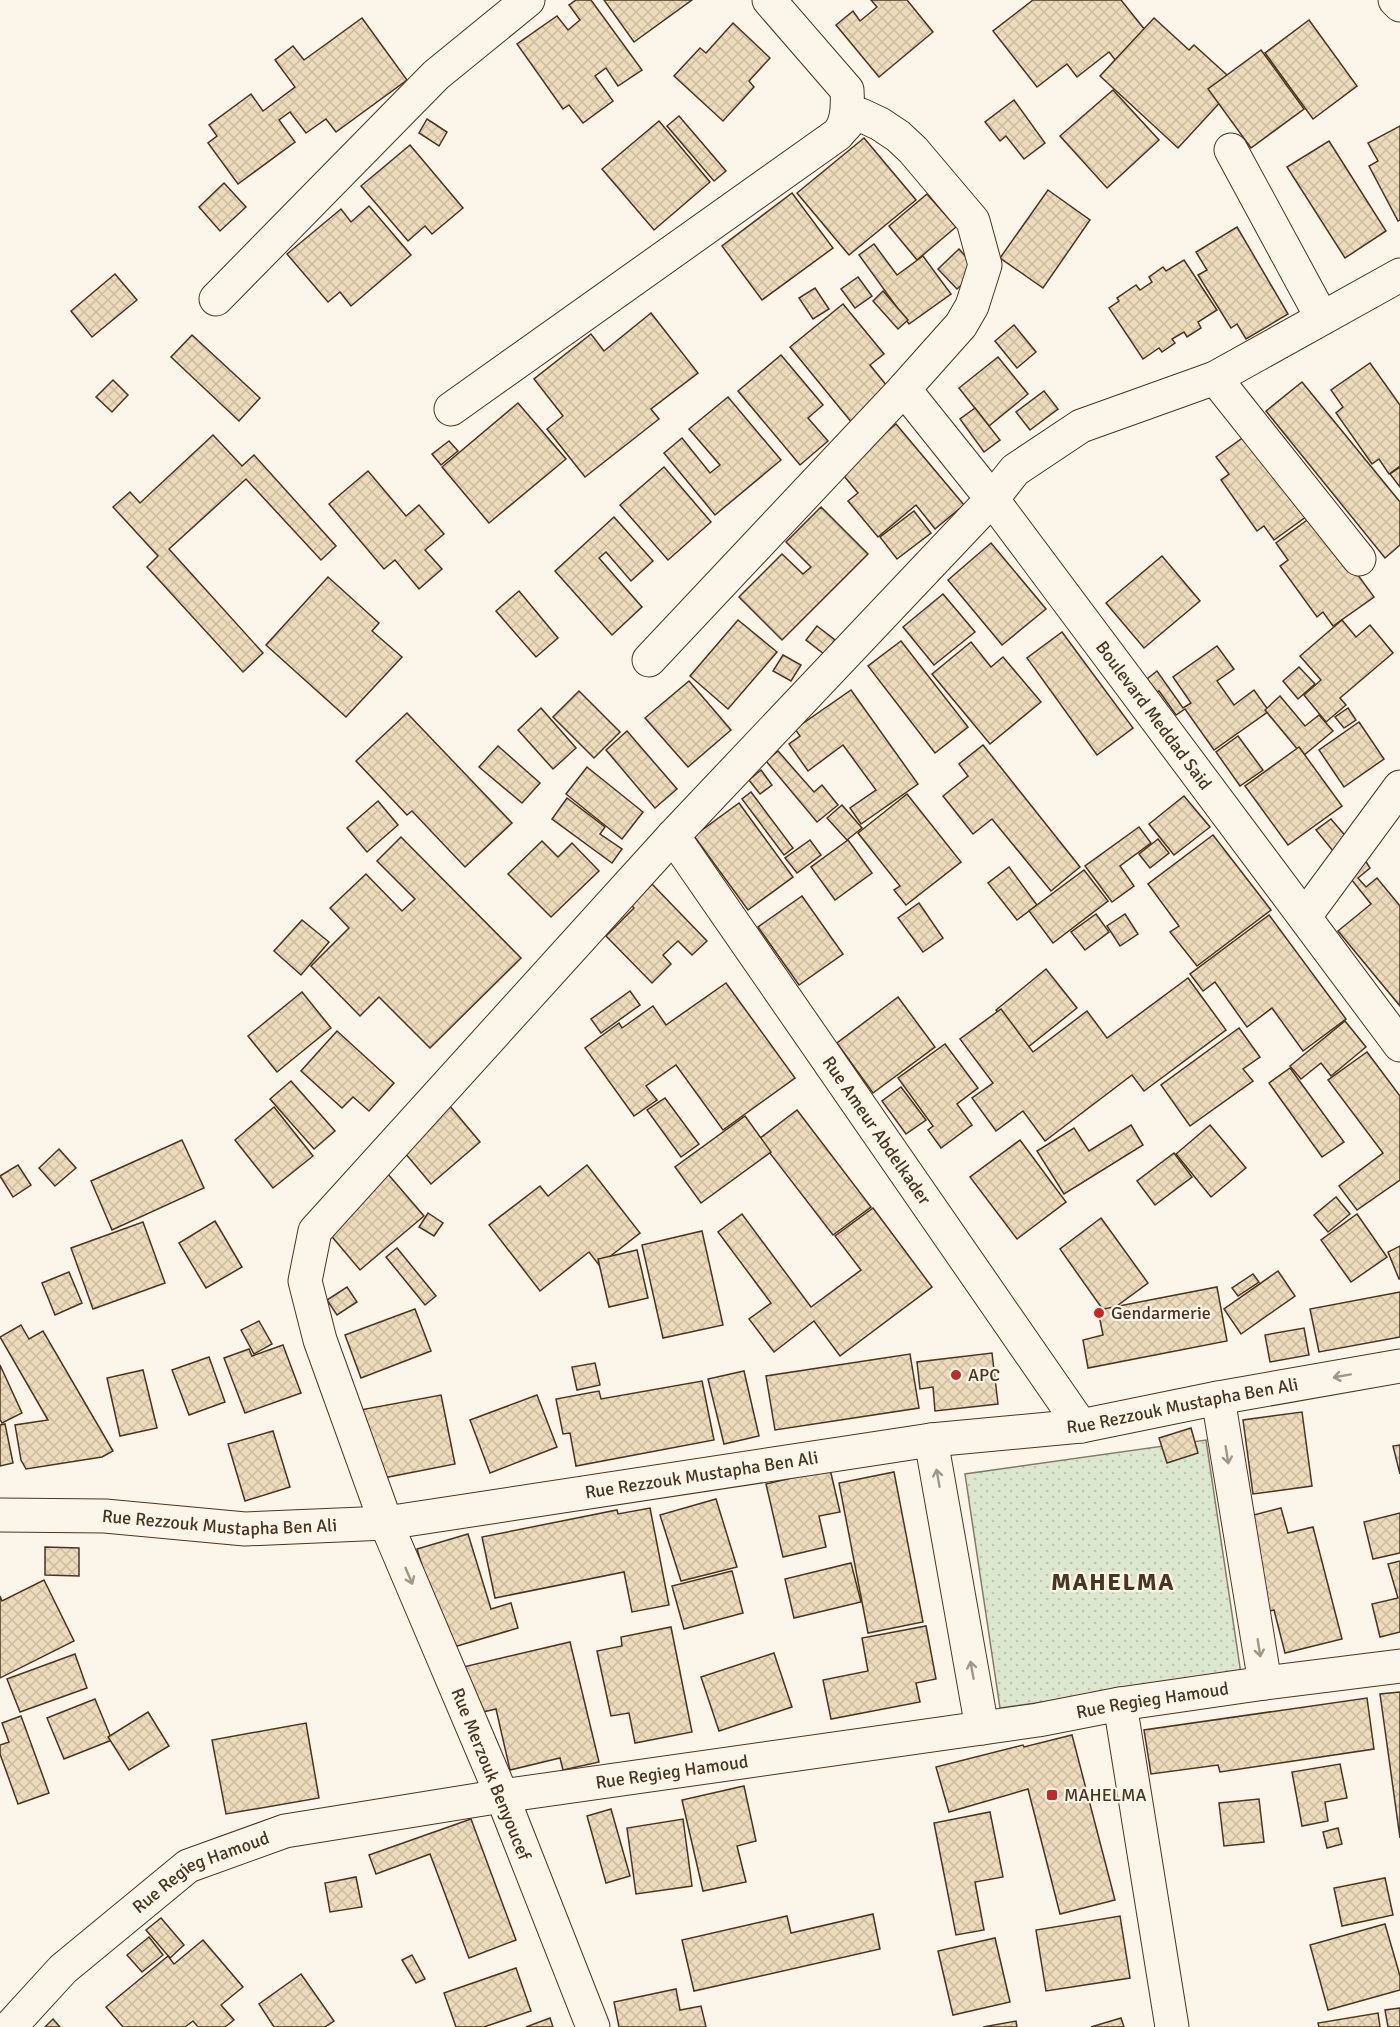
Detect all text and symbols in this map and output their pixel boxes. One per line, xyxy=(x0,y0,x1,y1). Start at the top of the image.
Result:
street label: Boulevard Meddad Said xyxy=(1091,637,1216,794)
street label: Rue Ameur Abdelkader xyxy=(818,1052,936,1209)
place label: Gendarmerie xyxy=(1111,1302,1211,1324)
marker: Gendarmerie xyxy=(1092,1306,1106,1320)
place label: APC xyxy=(968,1364,1000,1386)
marker: APC xyxy=(949,1368,963,1382)
one-way arrow xyxy=(1333,1371,1353,1382)
street label: Rue Rezzouk Mustapha Ben Ali xyxy=(1066,1373,1300,1438)
one-way arrow xyxy=(1222,1445,1233,1465)
street label: Rue Rezzouk Mustapha Ben Ali xyxy=(583,1446,820,1504)
one-way arrow xyxy=(932,1469,943,1488)
street label: Rue Rezzouk Mustapha Ben Ali xyxy=(101,1505,338,1540)
one-way arrow xyxy=(404,1567,415,1585)
district label: MAHELMA xyxy=(1051,1567,1175,1597)
one-way arrow xyxy=(1254,1637,1265,1657)
one-way arrow xyxy=(966,1661,977,1681)
street label: Rue Regieg Hamoud xyxy=(1074,1677,1230,1723)
street label: Rue Merzouk Benyoucef xyxy=(446,1685,536,1864)
street label: Rue Regieg Hamoud xyxy=(594,1750,750,1794)
place label: MAHELMA xyxy=(1064,1784,1147,1806)
marker: MAHELMA xyxy=(1045,1788,1059,1802)
street label: Rue Regieg Hamoud xyxy=(128,1827,272,1918)

